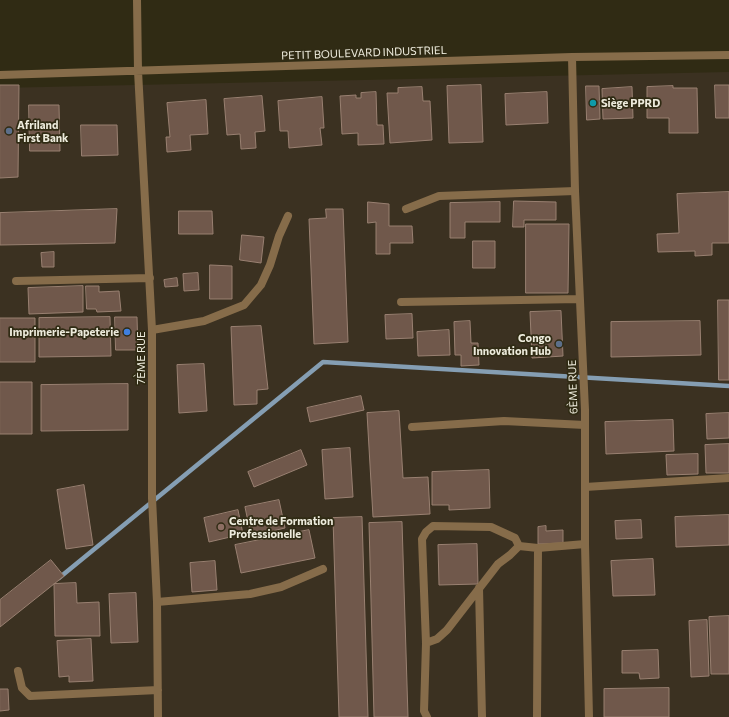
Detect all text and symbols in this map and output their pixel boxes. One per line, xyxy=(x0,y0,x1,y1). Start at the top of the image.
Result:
street label: PETIT BOULEVARD INDUSTRIEL xyxy=(281,44,447,62)
place label: Siège PPRD xyxy=(601,96,660,110)
marker: Siège PPRD xyxy=(588,98,598,108)
place label: Afriland First Bank xyxy=(17,118,68,144)
marker: Afriland First Bank xyxy=(4,126,14,136)
place label: Imprimerie-Papeterie xyxy=(9,325,119,339)
marker: Imprimerie-Papeterie xyxy=(122,327,132,337)
street label: 7ÈME RUE xyxy=(134,331,148,385)
place label: Congo Innovation Hub xyxy=(473,331,551,357)
marker: Congo Innovation Hub xyxy=(554,339,564,349)
street label: 6ÈME RUE xyxy=(565,360,581,414)
place label: Centre de Formation Professionelle xyxy=(229,514,333,540)
marker: Centre de Formation Professionelle xyxy=(216,522,226,532)

